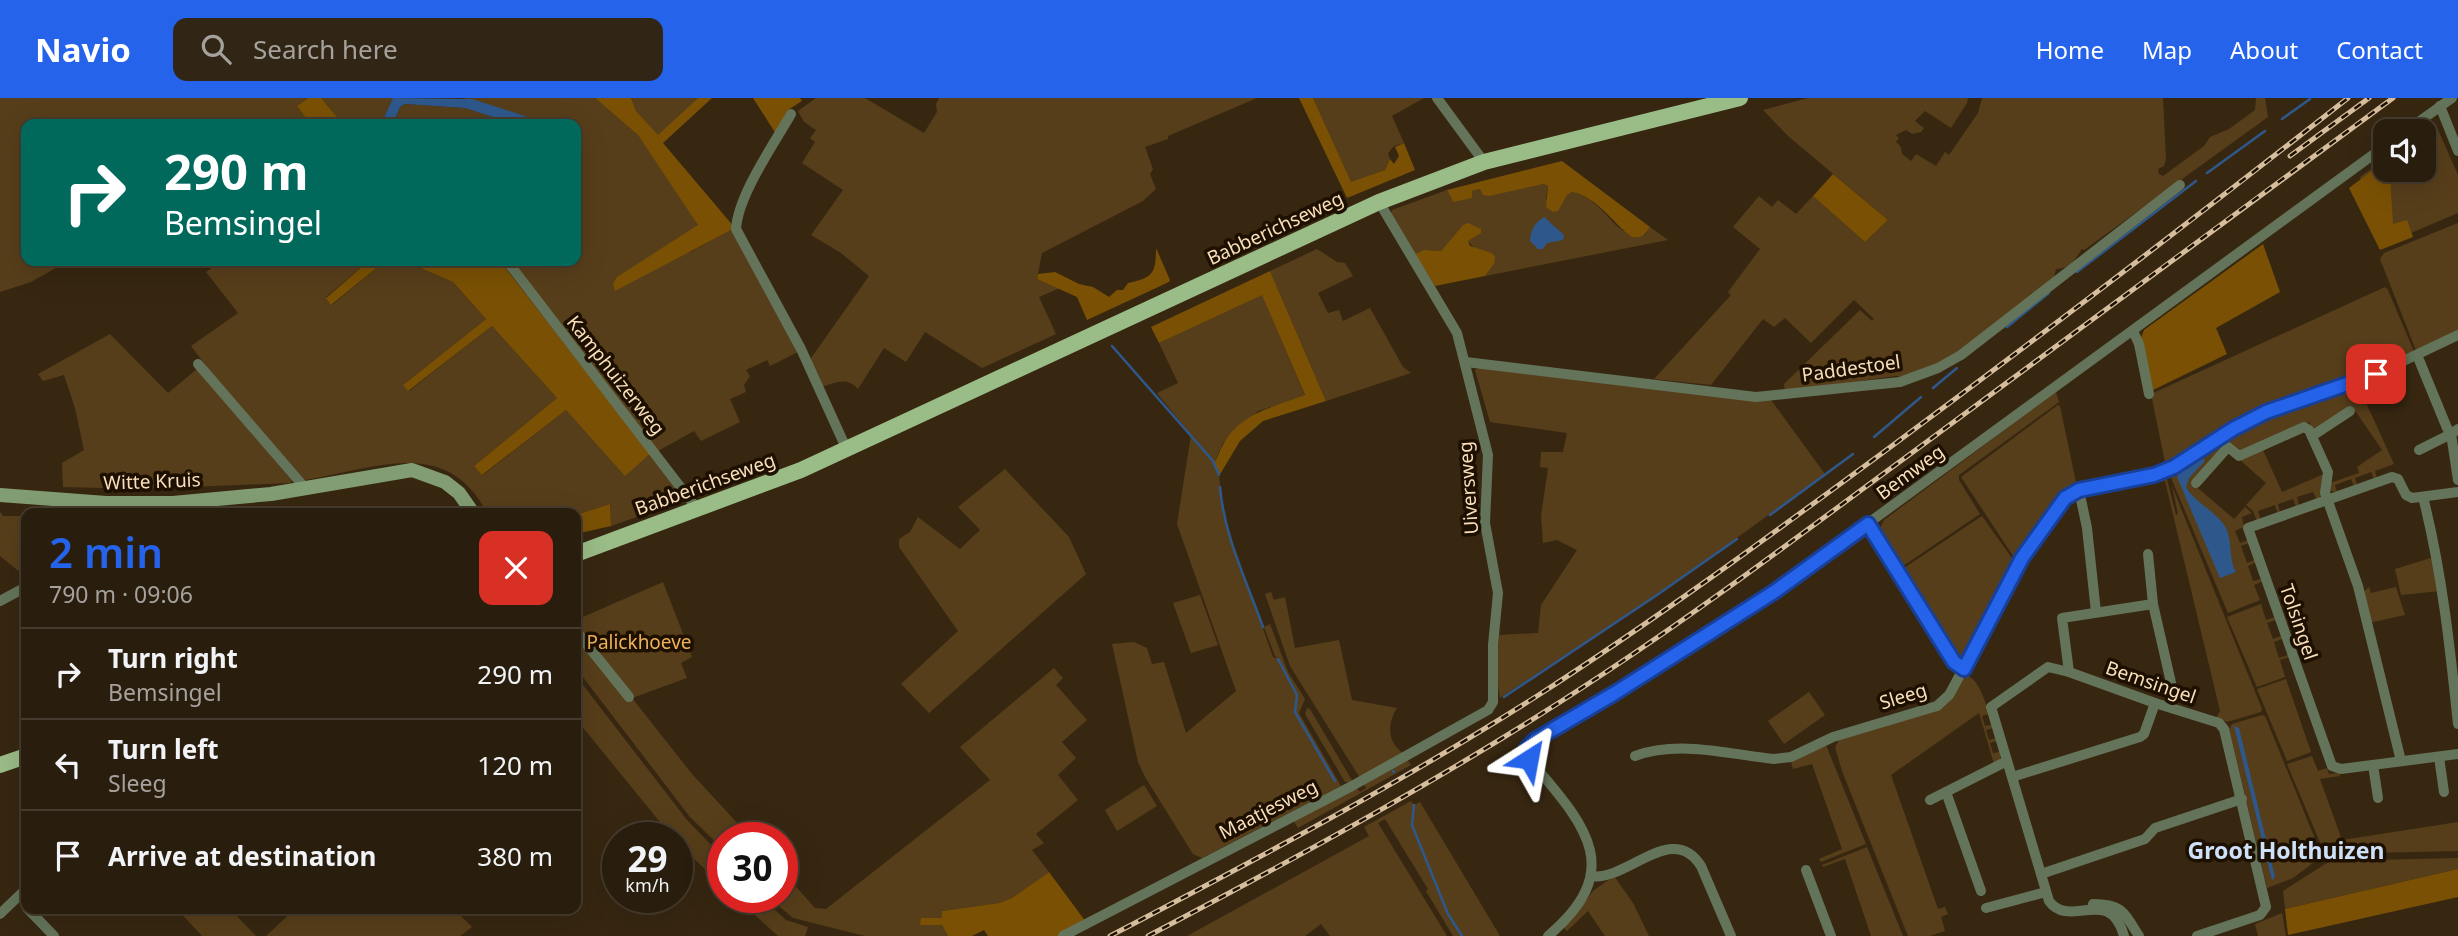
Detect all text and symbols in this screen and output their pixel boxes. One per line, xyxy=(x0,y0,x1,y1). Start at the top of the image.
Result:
search box xyxy=(173,18,663,81)
text: Navio xyxy=(35,27,131,72)
icon: search xyxy=(197,30,235,68)
text: Search here xyxy=(253,31,398,67)
text: Home xyxy=(2036,33,2104,66)
text: Map xyxy=(2142,33,2192,66)
text: About xyxy=(2230,33,2298,66)
text: Contact xyxy=(2336,33,2423,66)
map controls xyxy=(2373,119,2436,182)
button: sound xyxy=(2373,119,2436,182)
text: 290 m xyxy=(164,138,309,204)
icon: right xyxy=(49,147,140,238)
street label: Babberichseweg xyxy=(1203,185,1347,271)
text: Bemsingel xyxy=(164,201,322,244)
street label: Kamphuizerweg xyxy=(561,310,671,440)
pin xyxy=(2346,344,2406,404)
street label: Paddestoel xyxy=(1800,348,1902,388)
icon: arrive xyxy=(2357,355,2395,393)
street label: Bemweg xyxy=(1871,439,1949,505)
street label: Uiversweg xyxy=(1452,440,1484,536)
street label: Babberichseweg xyxy=(631,447,779,521)
street label: Witte Kruis xyxy=(103,466,201,496)
text: 2 min xyxy=(49,523,163,580)
button: close xyxy=(479,531,553,605)
text: 790 m · 09:06 xyxy=(49,578,193,610)
street label: Tolsingel xyxy=(2274,581,2324,663)
park label: Palickhoeve xyxy=(586,629,692,655)
text: Turn right xyxy=(108,640,238,676)
street label: Bemsingel xyxy=(2102,654,2200,710)
icon: right xyxy=(49,655,87,693)
text: 290 m xyxy=(477,656,553,692)
text: Bemsingel xyxy=(108,676,222,708)
street label: Sleeg xyxy=(1876,676,1930,716)
position arrow xyxy=(1492,722,1566,796)
text: Turn left xyxy=(108,731,219,767)
icon: left xyxy=(49,746,87,784)
text: 120 m xyxy=(477,747,553,783)
text: Sleeg xyxy=(108,767,167,799)
street label: Maatjesweg xyxy=(1214,773,1322,845)
speed limit sign: 30 xyxy=(707,822,798,913)
district label: Groot Holthuizen xyxy=(2188,834,2384,866)
text: 29 xyxy=(627,835,668,882)
icon: arrive xyxy=(49,837,87,875)
text: Arrive at destination xyxy=(108,838,377,874)
text: 380 m xyxy=(477,838,553,874)
text: km/h xyxy=(625,873,670,897)

